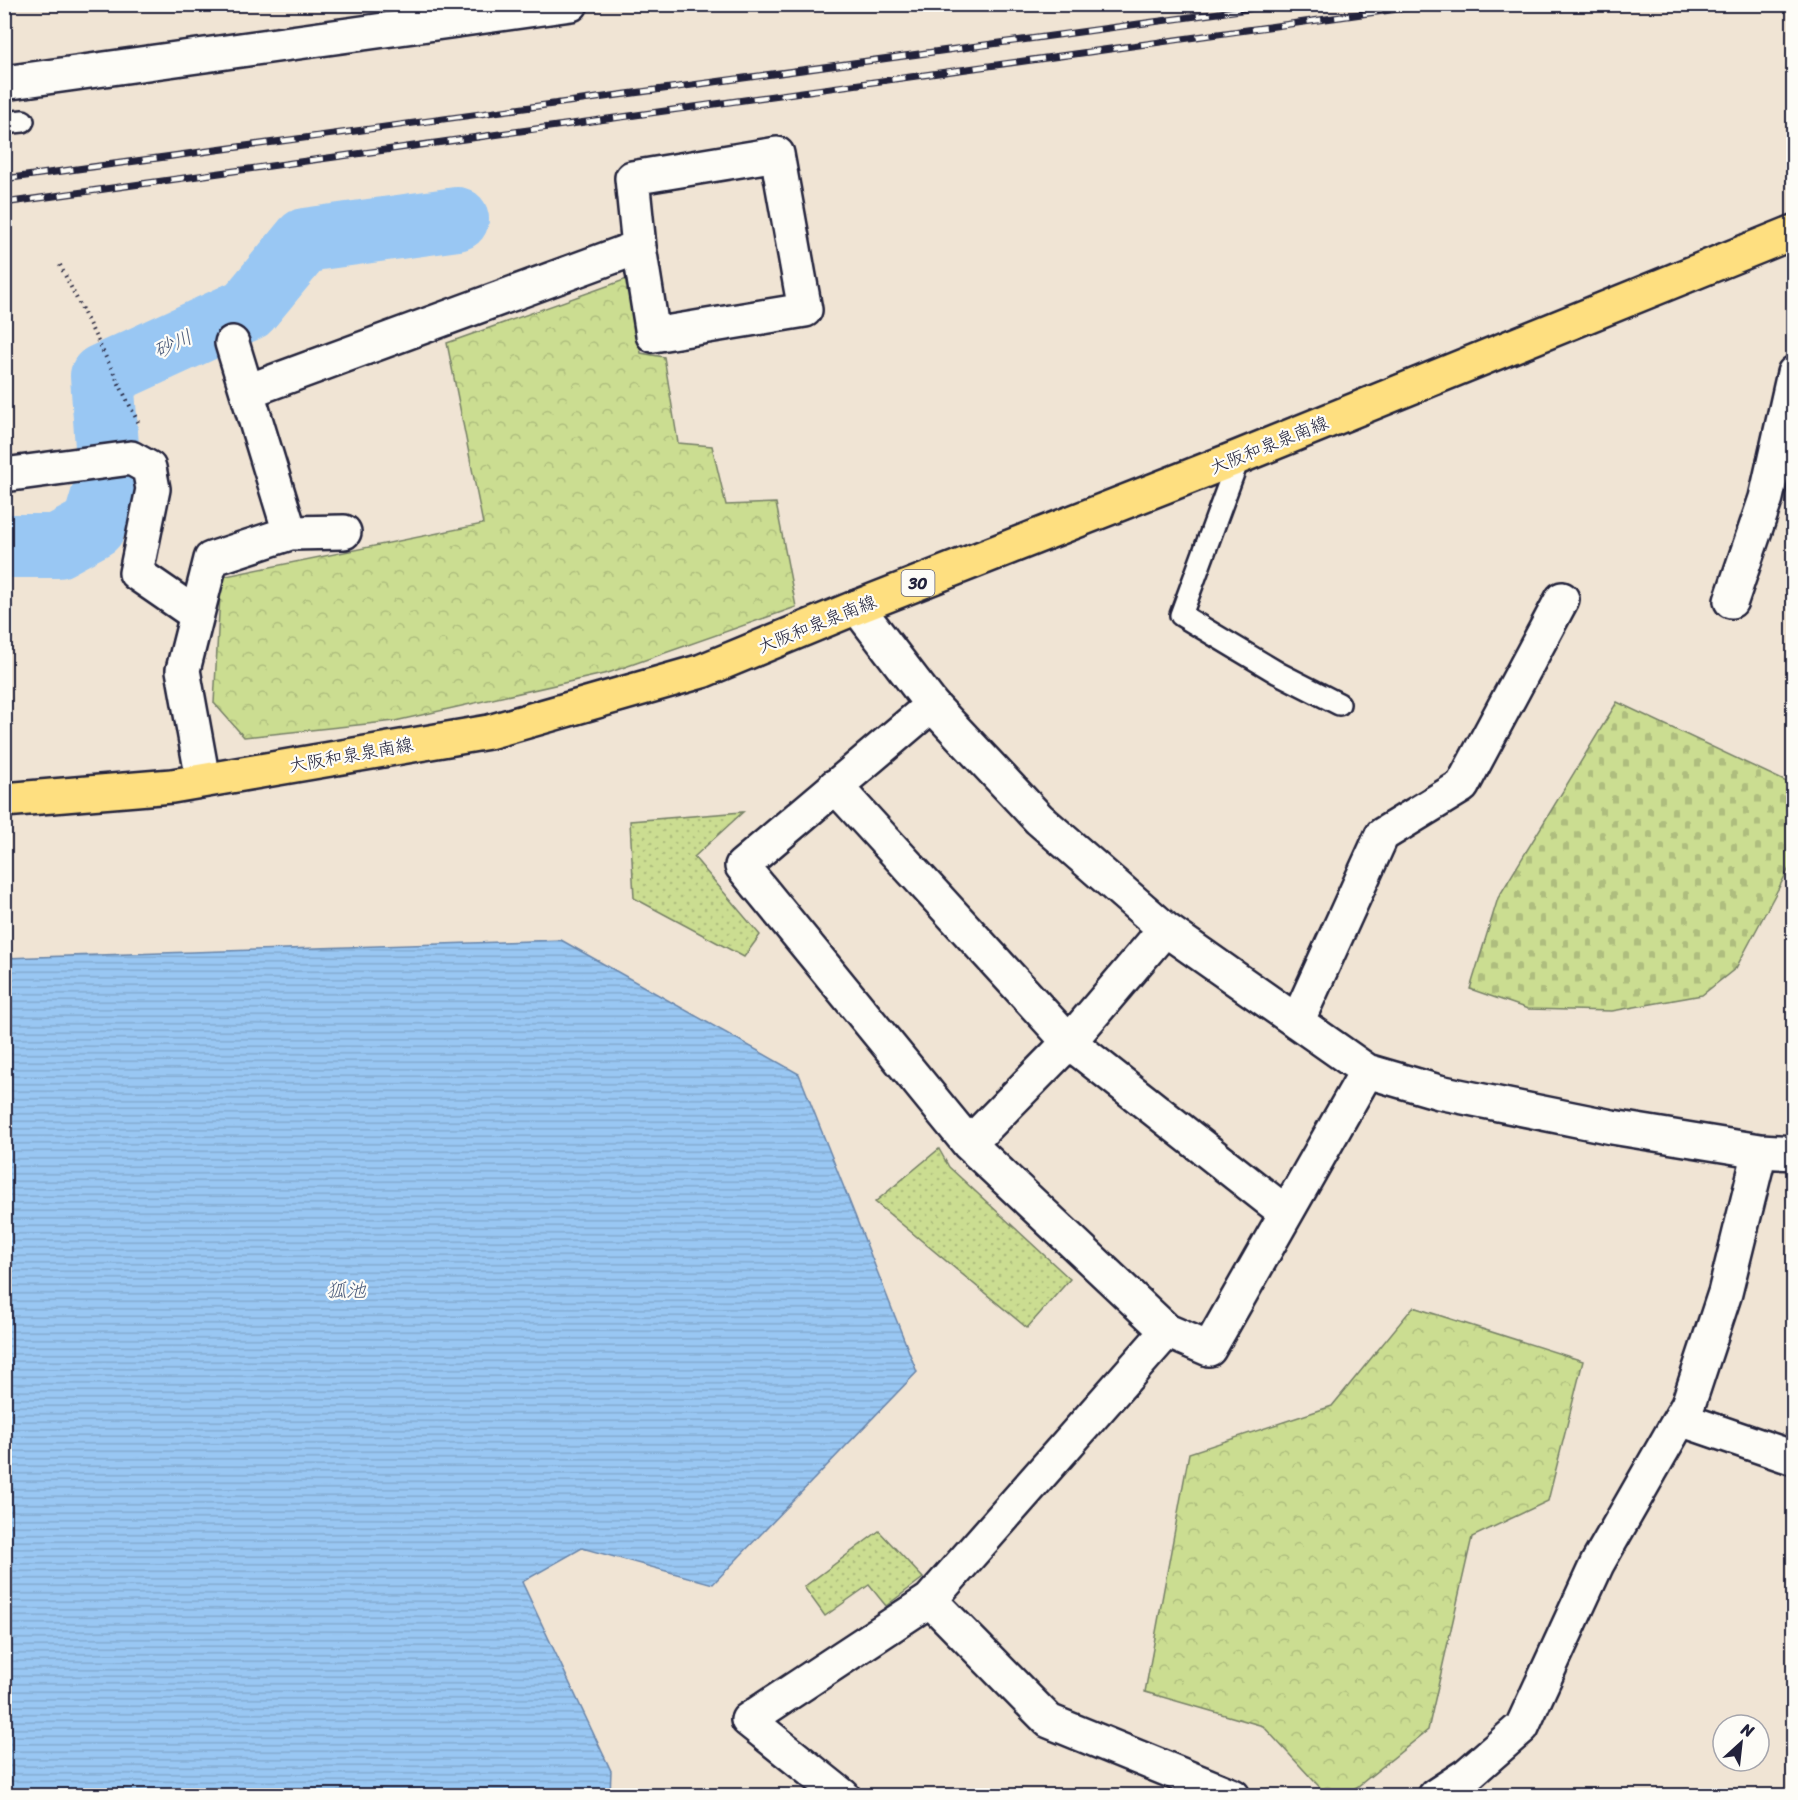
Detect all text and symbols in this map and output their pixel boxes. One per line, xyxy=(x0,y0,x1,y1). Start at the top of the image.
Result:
water label: 砂川 xyxy=(147,320,199,368)
street label: 大阪和泉泉南線 xyxy=(1205,407,1333,483)
road number: 30 xyxy=(902,570,934,596)
street label: 大阪和泉泉南線 xyxy=(753,586,881,662)
street label: 大阪和泉泉南線 xyxy=(286,728,416,782)
water label: 狐池 xyxy=(326,1273,367,1308)
north arrow xyxy=(1711,1713,1771,1773)
text: N xyxy=(1735,1714,1760,1746)

